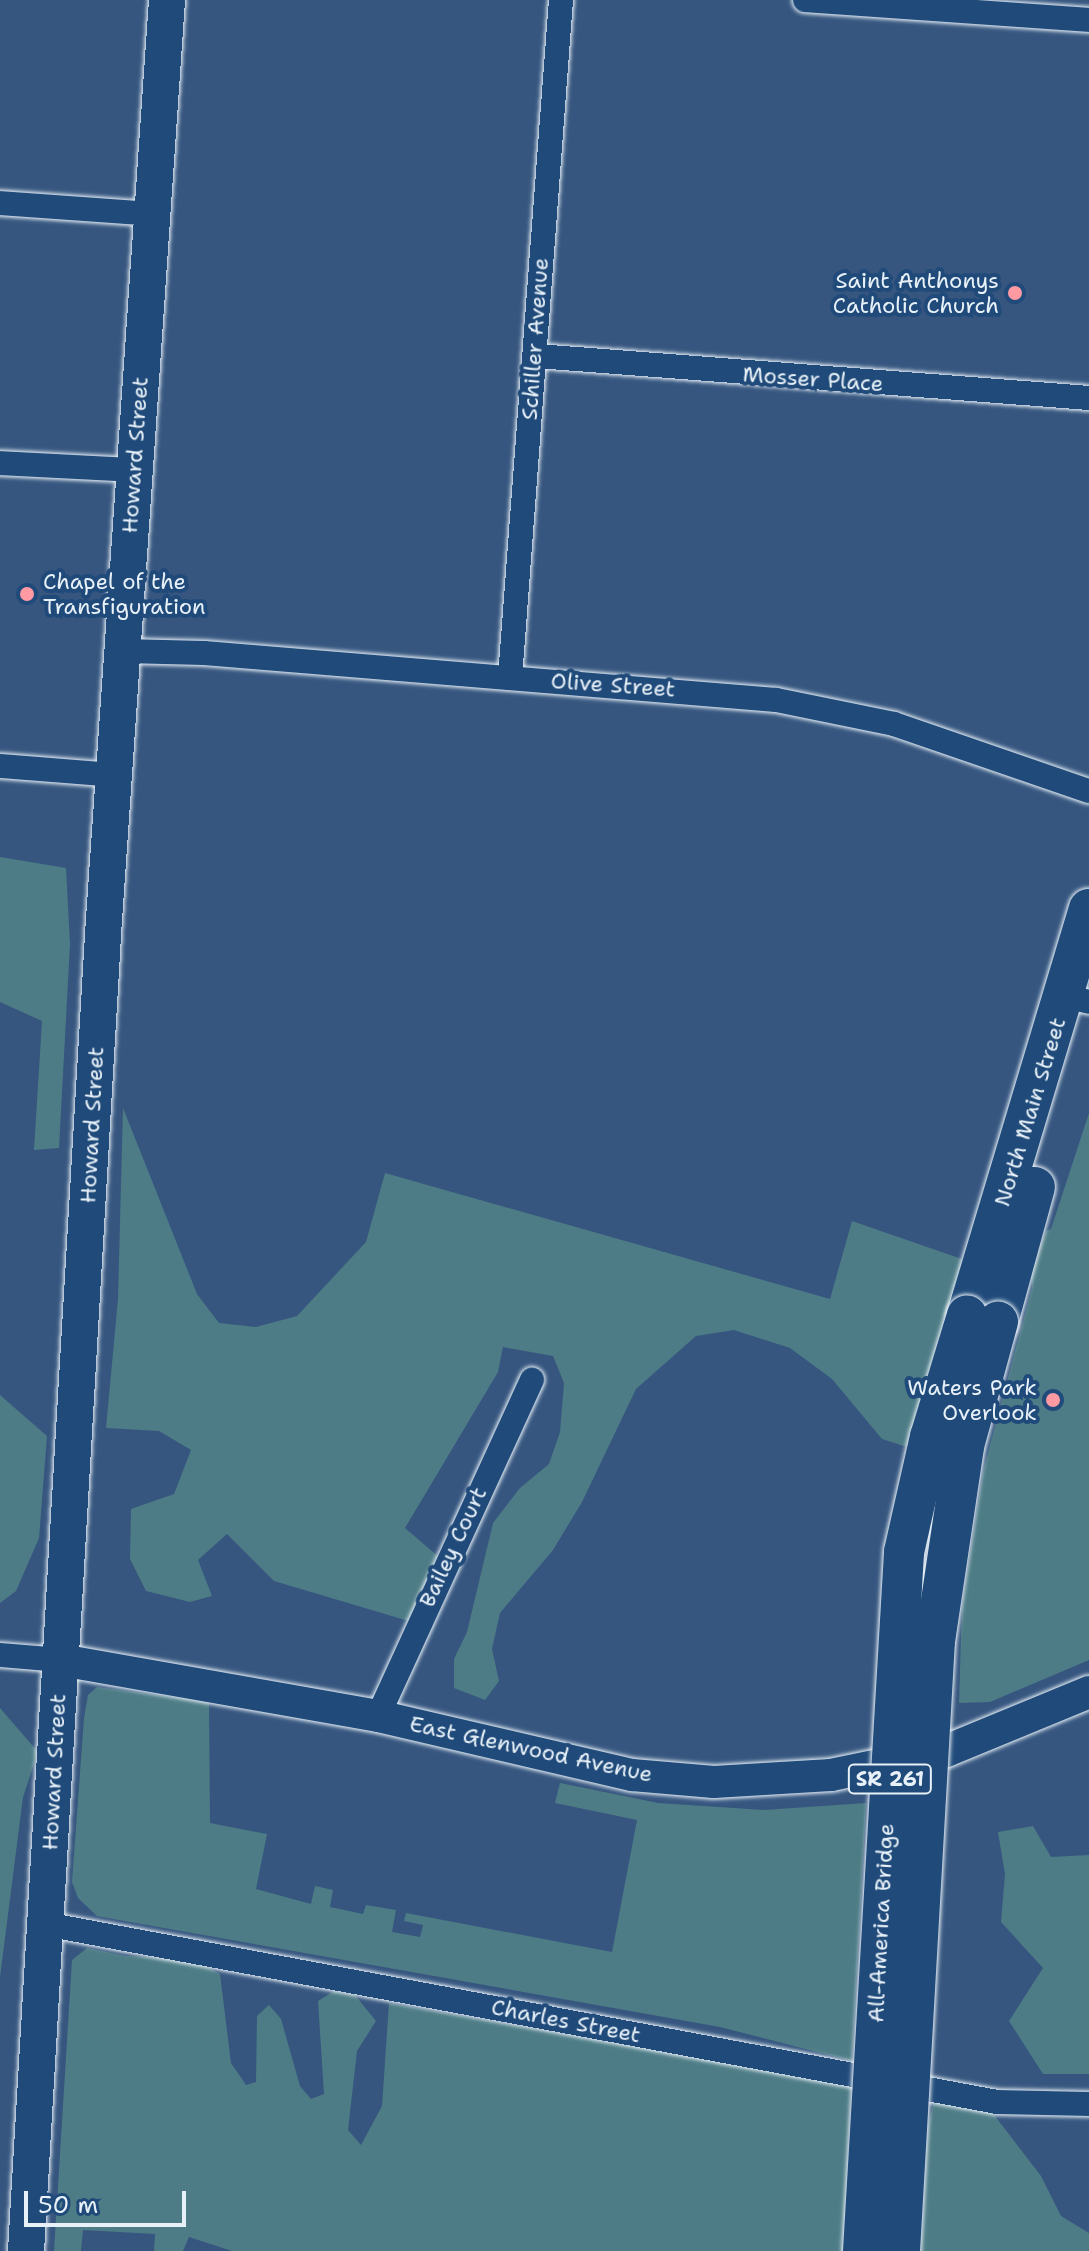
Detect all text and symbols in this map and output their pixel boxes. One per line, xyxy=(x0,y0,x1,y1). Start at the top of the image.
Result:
street label: Schiller Avenue xyxy=(516,257,554,421)
place label: Saint Anthonys Catholic Church xyxy=(833,267,999,318)
marker: Saint Anthonys Catholic Church xyxy=(1006,284,1024,302)
street label: Mosser Place xyxy=(742,361,884,397)
street label: Howard Street xyxy=(116,376,154,534)
place label: Chapel of the Transfiguration xyxy=(43,568,206,620)
marker: Chapel of the Transfiguration xyxy=(18,585,36,603)
street label: Olive Street xyxy=(550,667,676,703)
street label: North Main Street xyxy=(989,1014,1071,1210)
street label: Howard Street xyxy=(75,1046,109,1204)
place label: Waters Park Overlook xyxy=(907,1374,1037,1426)
marker: Waters Park Overlook xyxy=(1044,1391,1062,1409)
street label: Bailey Court xyxy=(414,1483,492,1611)
street label: Howard Street xyxy=(37,1693,71,1851)
street label: East Glenwood Avenue xyxy=(407,1710,655,1788)
road number: SR 261 xyxy=(846,1763,934,1795)
street label: All-America Bridge xyxy=(863,1823,899,2023)
street label: Charles Street xyxy=(489,1994,643,2048)
scale bar xyxy=(28,2175,190,2225)
text: 50 m xyxy=(38,2189,98,2221)

